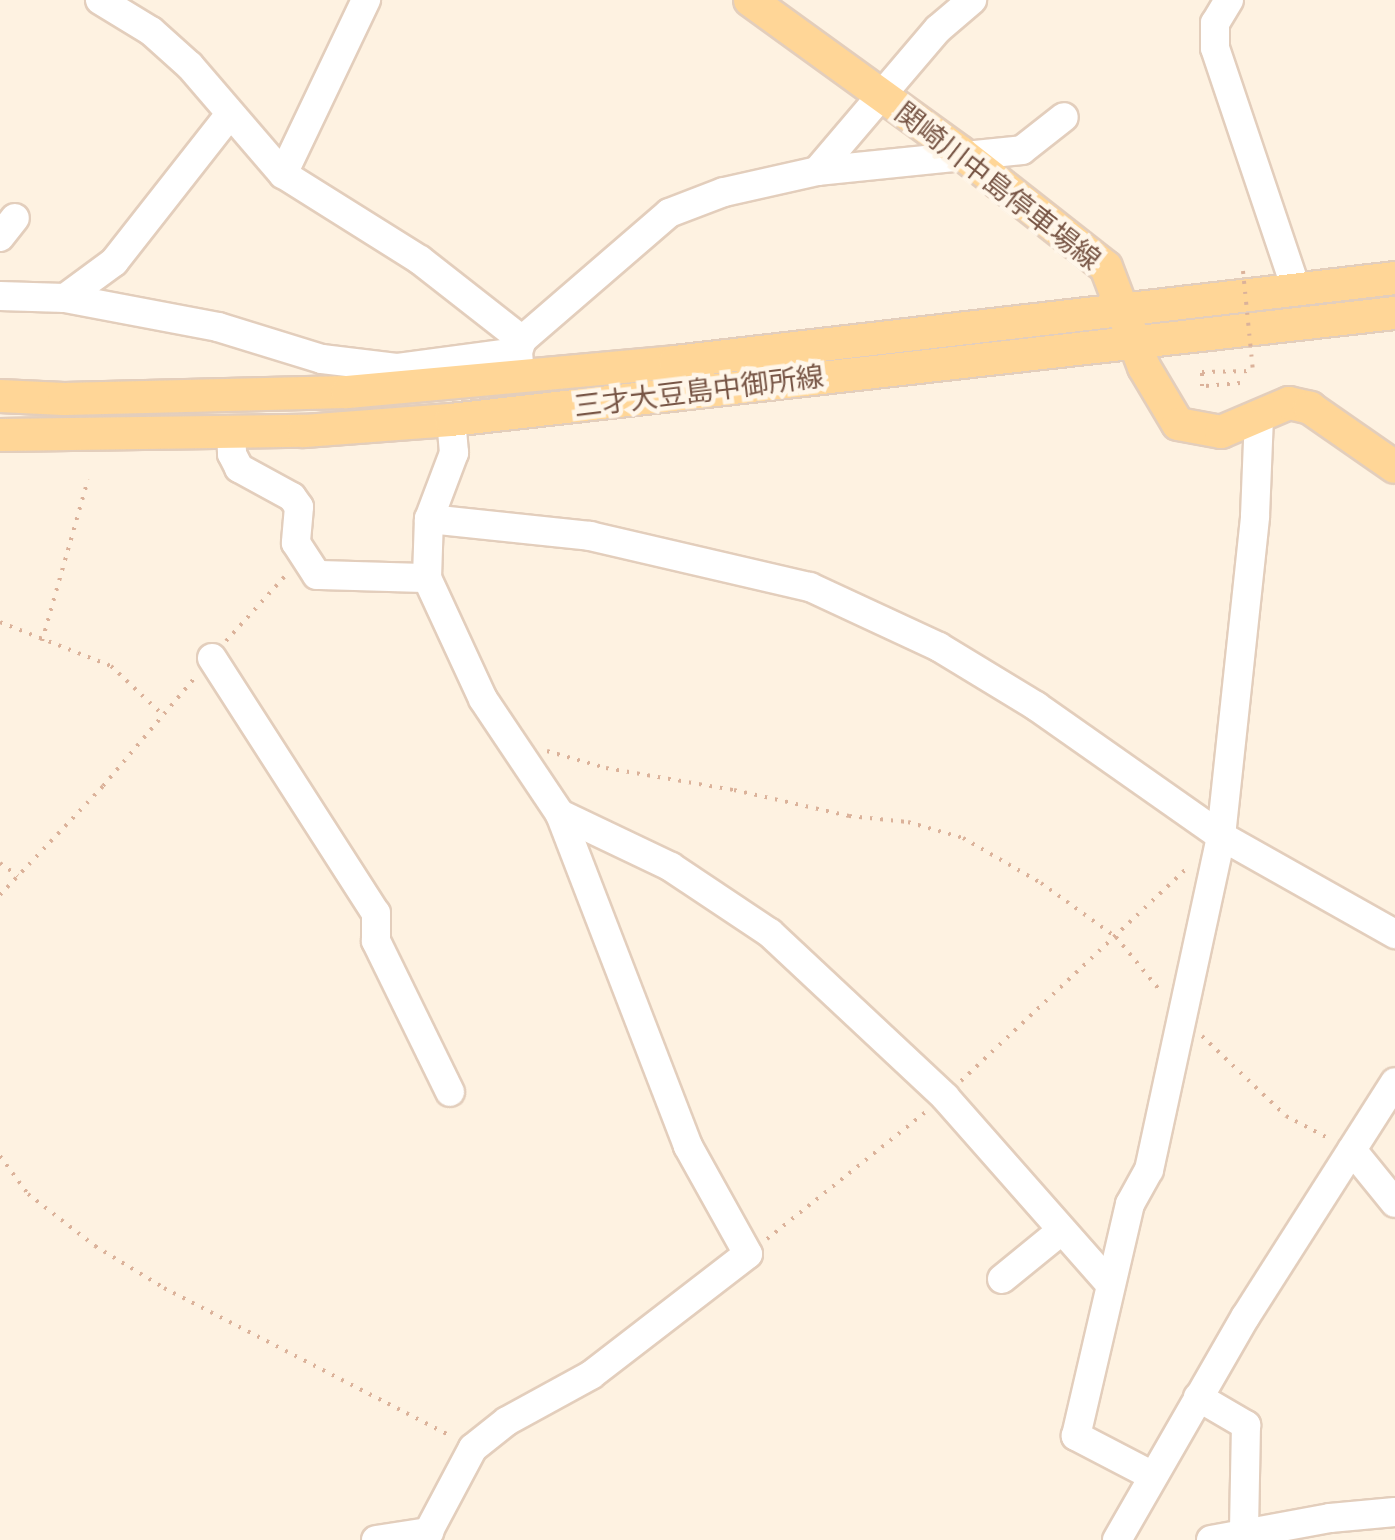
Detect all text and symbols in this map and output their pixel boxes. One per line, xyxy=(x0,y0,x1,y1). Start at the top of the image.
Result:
street label: 関崎川中島停車場線 xyxy=(888,95,1108,277)
street label: 三才大豆島中御所線 xyxy=(572,359,826,423)

